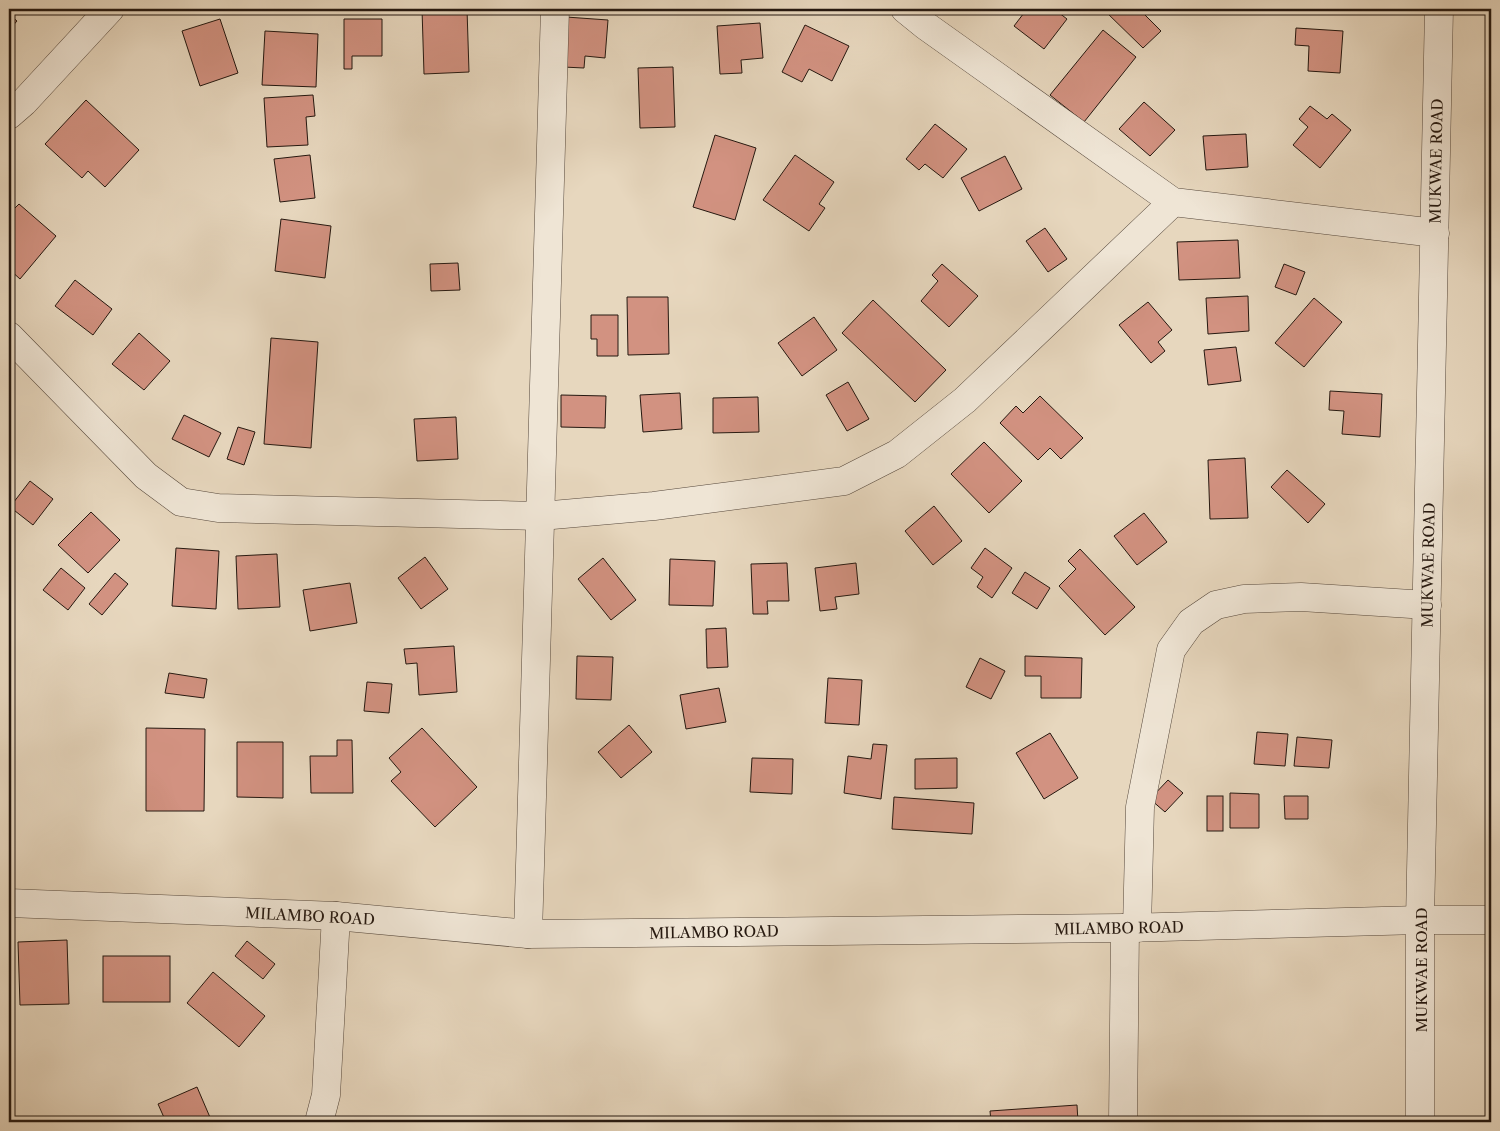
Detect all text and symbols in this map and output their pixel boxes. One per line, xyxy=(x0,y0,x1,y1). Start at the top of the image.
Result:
street label: MUKWAE ROAD xyxy=(1425,98,1447,224)
street label: MUKWAE ROAD xyxy=(1417,502,1439,628)
street label: MILAMBO ROAD xyxy=(245,903,375,929)
street label: MUKWAE ROAD xyxy=(1412,907,1431,1033)
street label: MILAMBO ROAD xyxy=(1054,917,1184,939)
street label: MILAMBO ROAD xyxy=(649,921,779,943)

